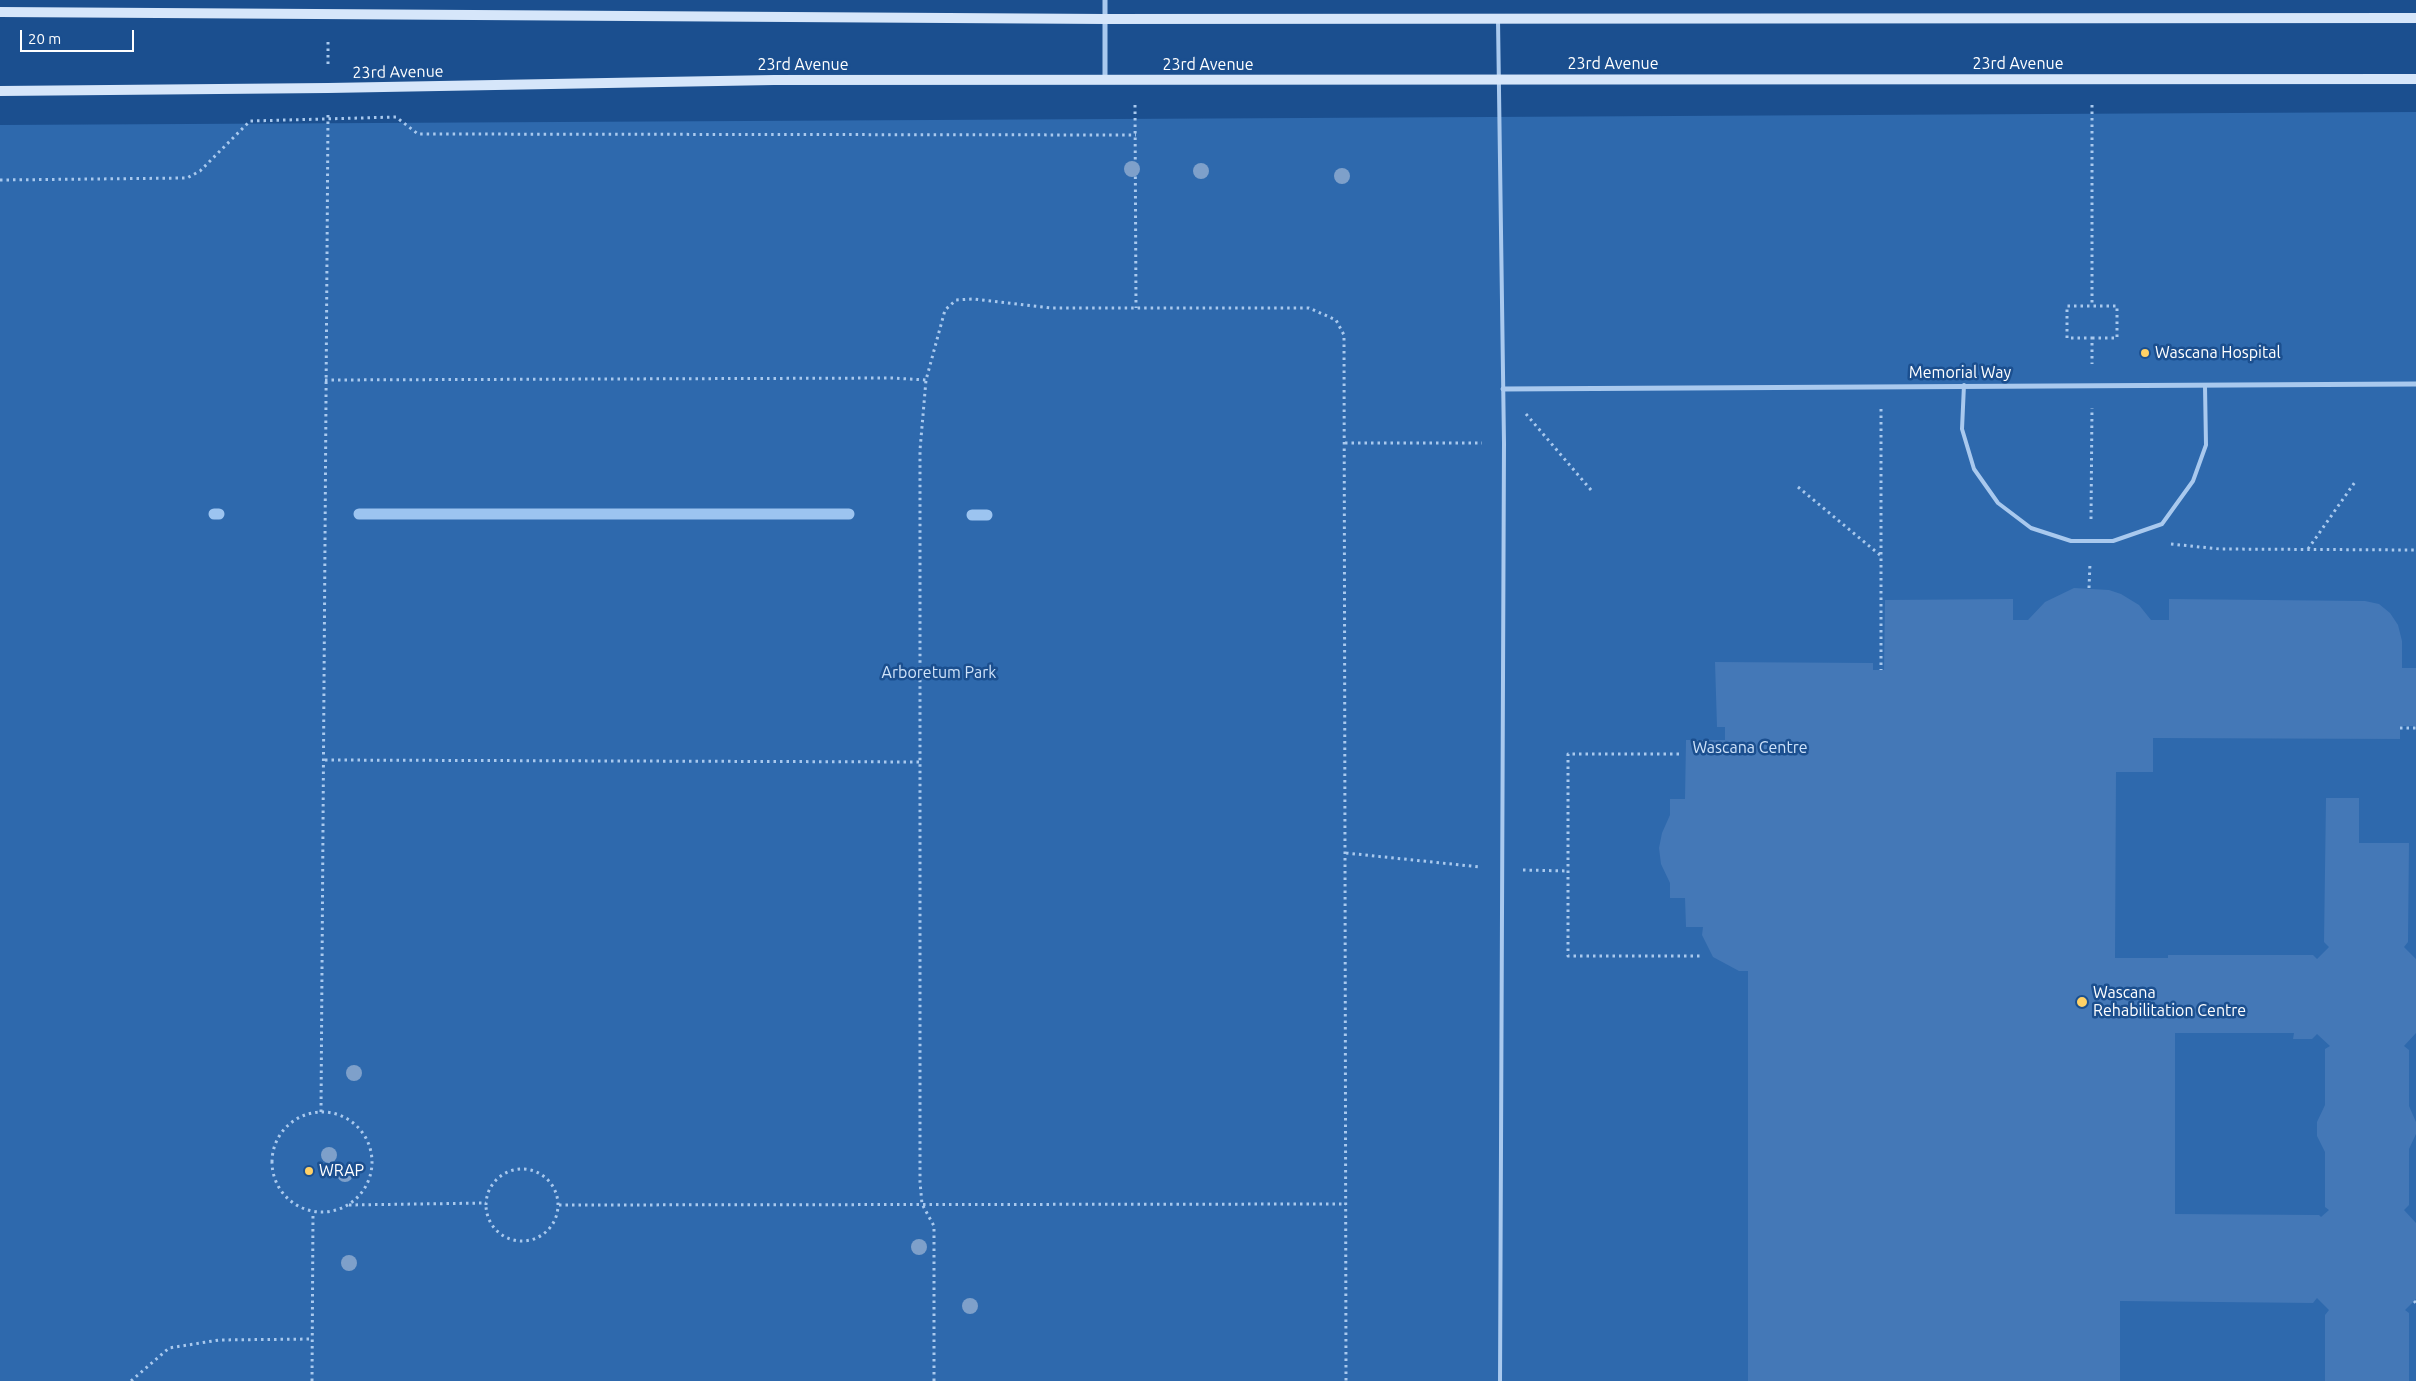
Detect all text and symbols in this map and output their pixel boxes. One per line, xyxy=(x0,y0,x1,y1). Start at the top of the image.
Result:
scale bar xyxy=(22,20,136,52)
text: 20 m xyxy=(28,30,61,47)
street label: 23rd Avenue xyxy=(1567,54,1659,74)
street label: 23rd Avenue xyxy=(1972,54,2064,74)
street label: 23rd Avenue xyxy=(757,55,849,75)
street label: 23rd Avenue xyxy=(1162,55,1254,75)
street label: 23rd Avenue xyxy=(352,62,444,82)
place label: Wascana Hospital xyxy=(2155,343,2281,363)
marker: Wascana Hospital xyxy=(2139,347,2151,359)
street label: Memorial Way xyxy=(1909,363,2011,383)
park label: Arboretum Park xyxy=(882,663,996,683)
park label: Wascana Centre xyxy=(1692,738,1808,758)
place label: Wascana Rehabilitation Centre xyxy=(2093,983,2246,1021)
marker: Wascana Rehabilitation Centre xyxy=(2075,995,2089,1009)
place label: WRAP xyxy=(319,1161,364,1181)
marker: WRAP xyxy=(303,1165,315,1177)

